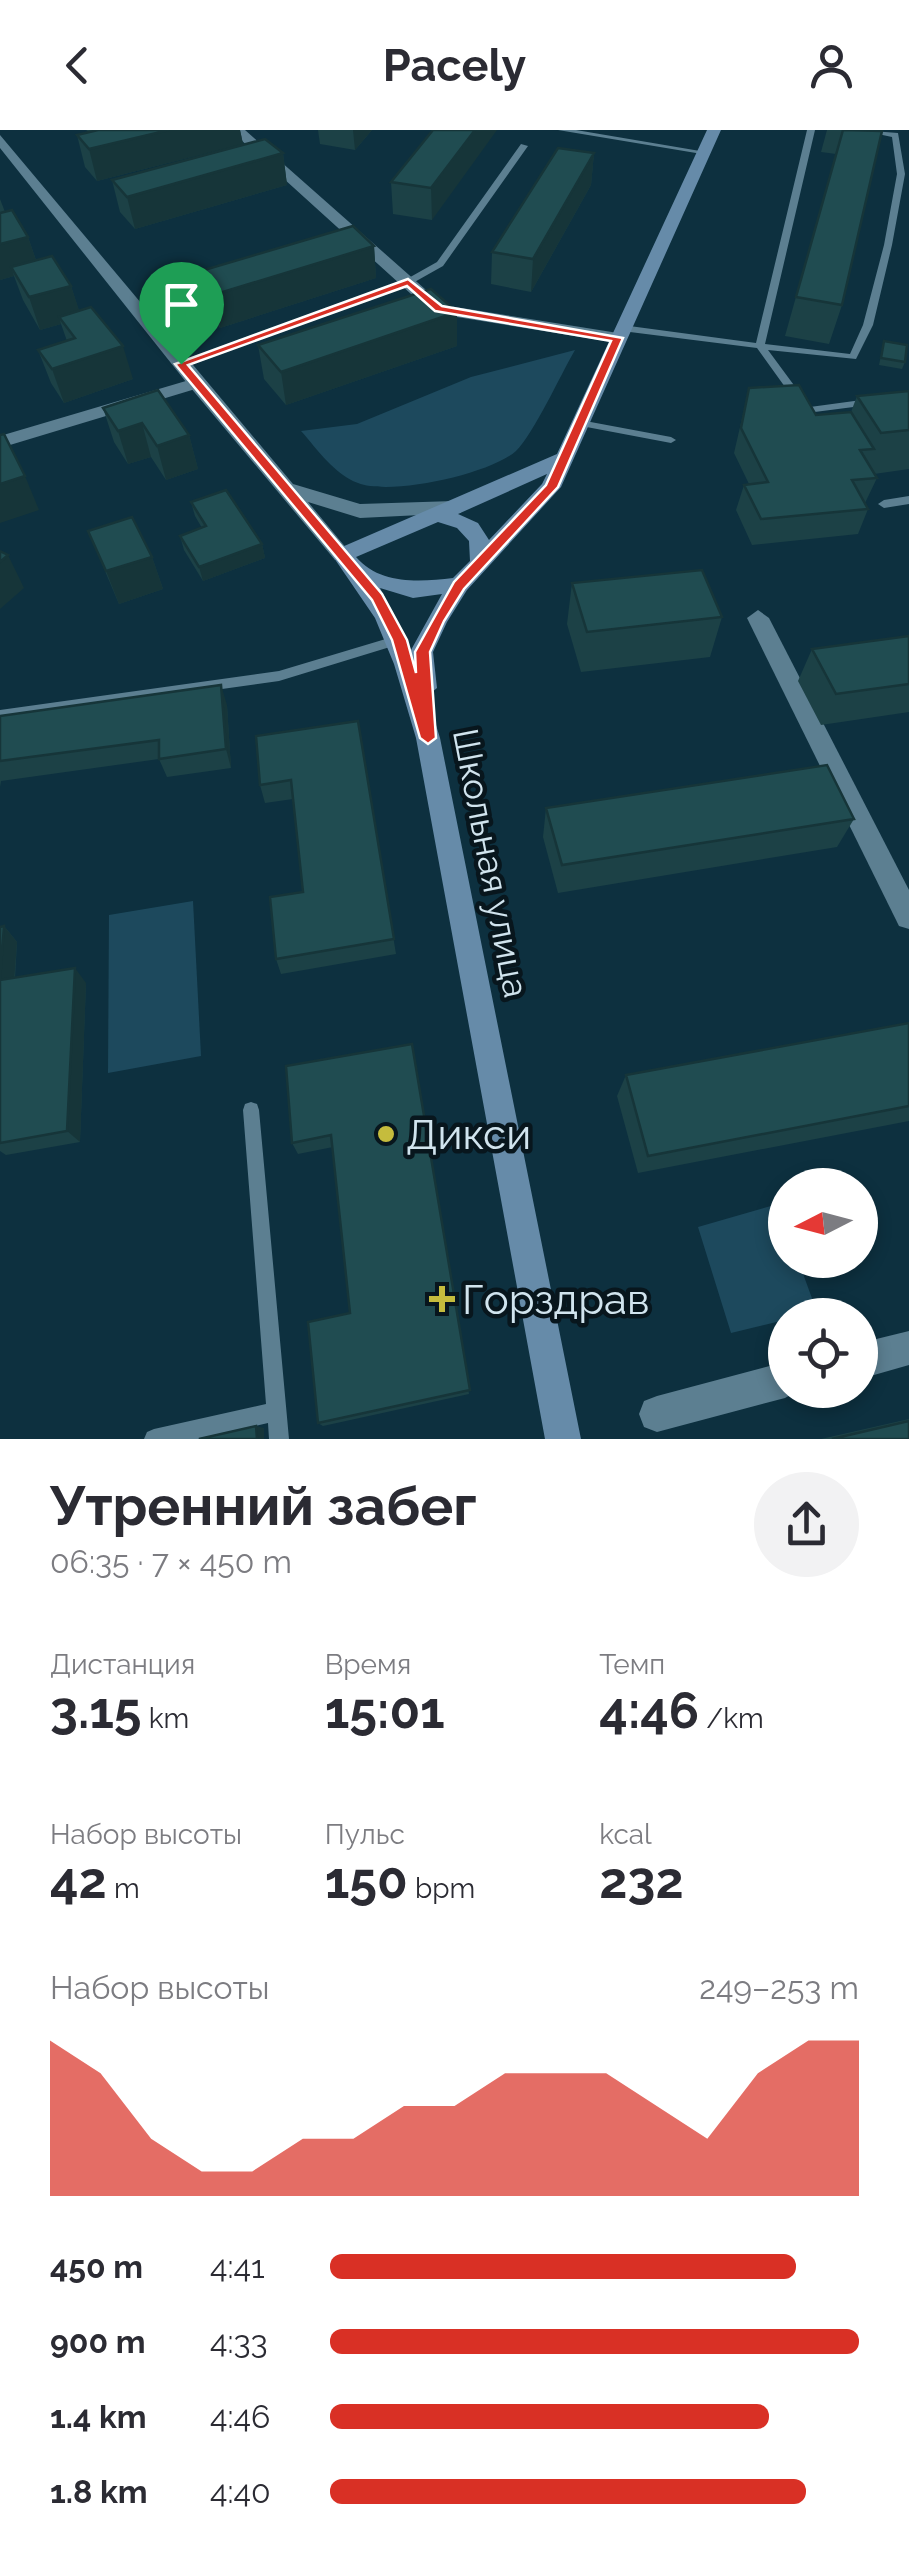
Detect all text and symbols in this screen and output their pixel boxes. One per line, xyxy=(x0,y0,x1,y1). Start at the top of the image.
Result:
icon: back xyxy=(50,38,105,93)
icon: person xyxy=(804,38,859,93)
text: Pacely xyxy=(383,39,526,92)
pin xyxy=(139,262,224,365)
icon: arrive xyxy=(154,277,209,332)
street label: Школьная улица xyxy=(445,725,537,1001)
place label: Дикси xyxy=(406,1110,531,1159)
marker: Дикси xyxy=(375,1123,397,1145)
north arrow xyxy=(768,1168,878,1278)
map controls xyxy=(768,1168,878,1408)
place label: Горздрав xyxy=(462,1275,649,1324)
marker: Горздрав xyxy=(431,1288,453,1310)
button: locate xyxy=(768,1298,878,1408)
button: share xyxy=(754,1472,859,1577)
text: Утренний забег xyxy=(50,1473,477,1538)
text: 06:35 · 7 × 450 m xyxy=(50,1543,292,1580)
text: Дистанция xyxy=(50,1648,195,1681)
text: Время xyxy=(325,1648,411,1681)
text: Темп xyxy=(599,1648,665,1681)
text: 3.15 xyxy=(50,1681,142,1740)
text: 15:01 xyxy=(325,1681,445,1740)
text: 4:46 xyxy=(599,1681,699,1740)
text: km xyxy=(142,1702,189,1735)
text: /km xyxy=(699,1702,764,1735)
text: Набор высоты xyxy=(50,1818,242,1851)
text: Пульс xyxy=(325,1818,405,1851)
text: kcal xyxy=(599,1818,652,1851)
text: 42 xyxy=(50,1851,107,1910)
text: 150 xyxy=(325,1851,408,1910)
text: 232 xyxy=(599,1851,684,1910)
text: m xyxy=(107,1872,140,1905)
text: bpm xyxy=(408,1872,475,1905)
text: Набор высоты xyxy=(50,1969,270,2006)
text: 249–253 m xyxy=(699,1969,859,2006)
text: 450 m xyxy=(50,2248,143,2285)
text: 4:41 xyxy=(210,2248,265,2285)
text: 900 m xyxy=(50,2323,146,2360)
text: 4:33 xyxy=(210,2323,268,2360)
text: 1.4 km xyxy=(50,2398,147,2435)
text: 4:46 xyxy=(210,2398,270,2435)
text: 1.8 km xyxy=(50,2473,148,2510)
text: 4:40 xyxy=(210,2473,271,2510)

